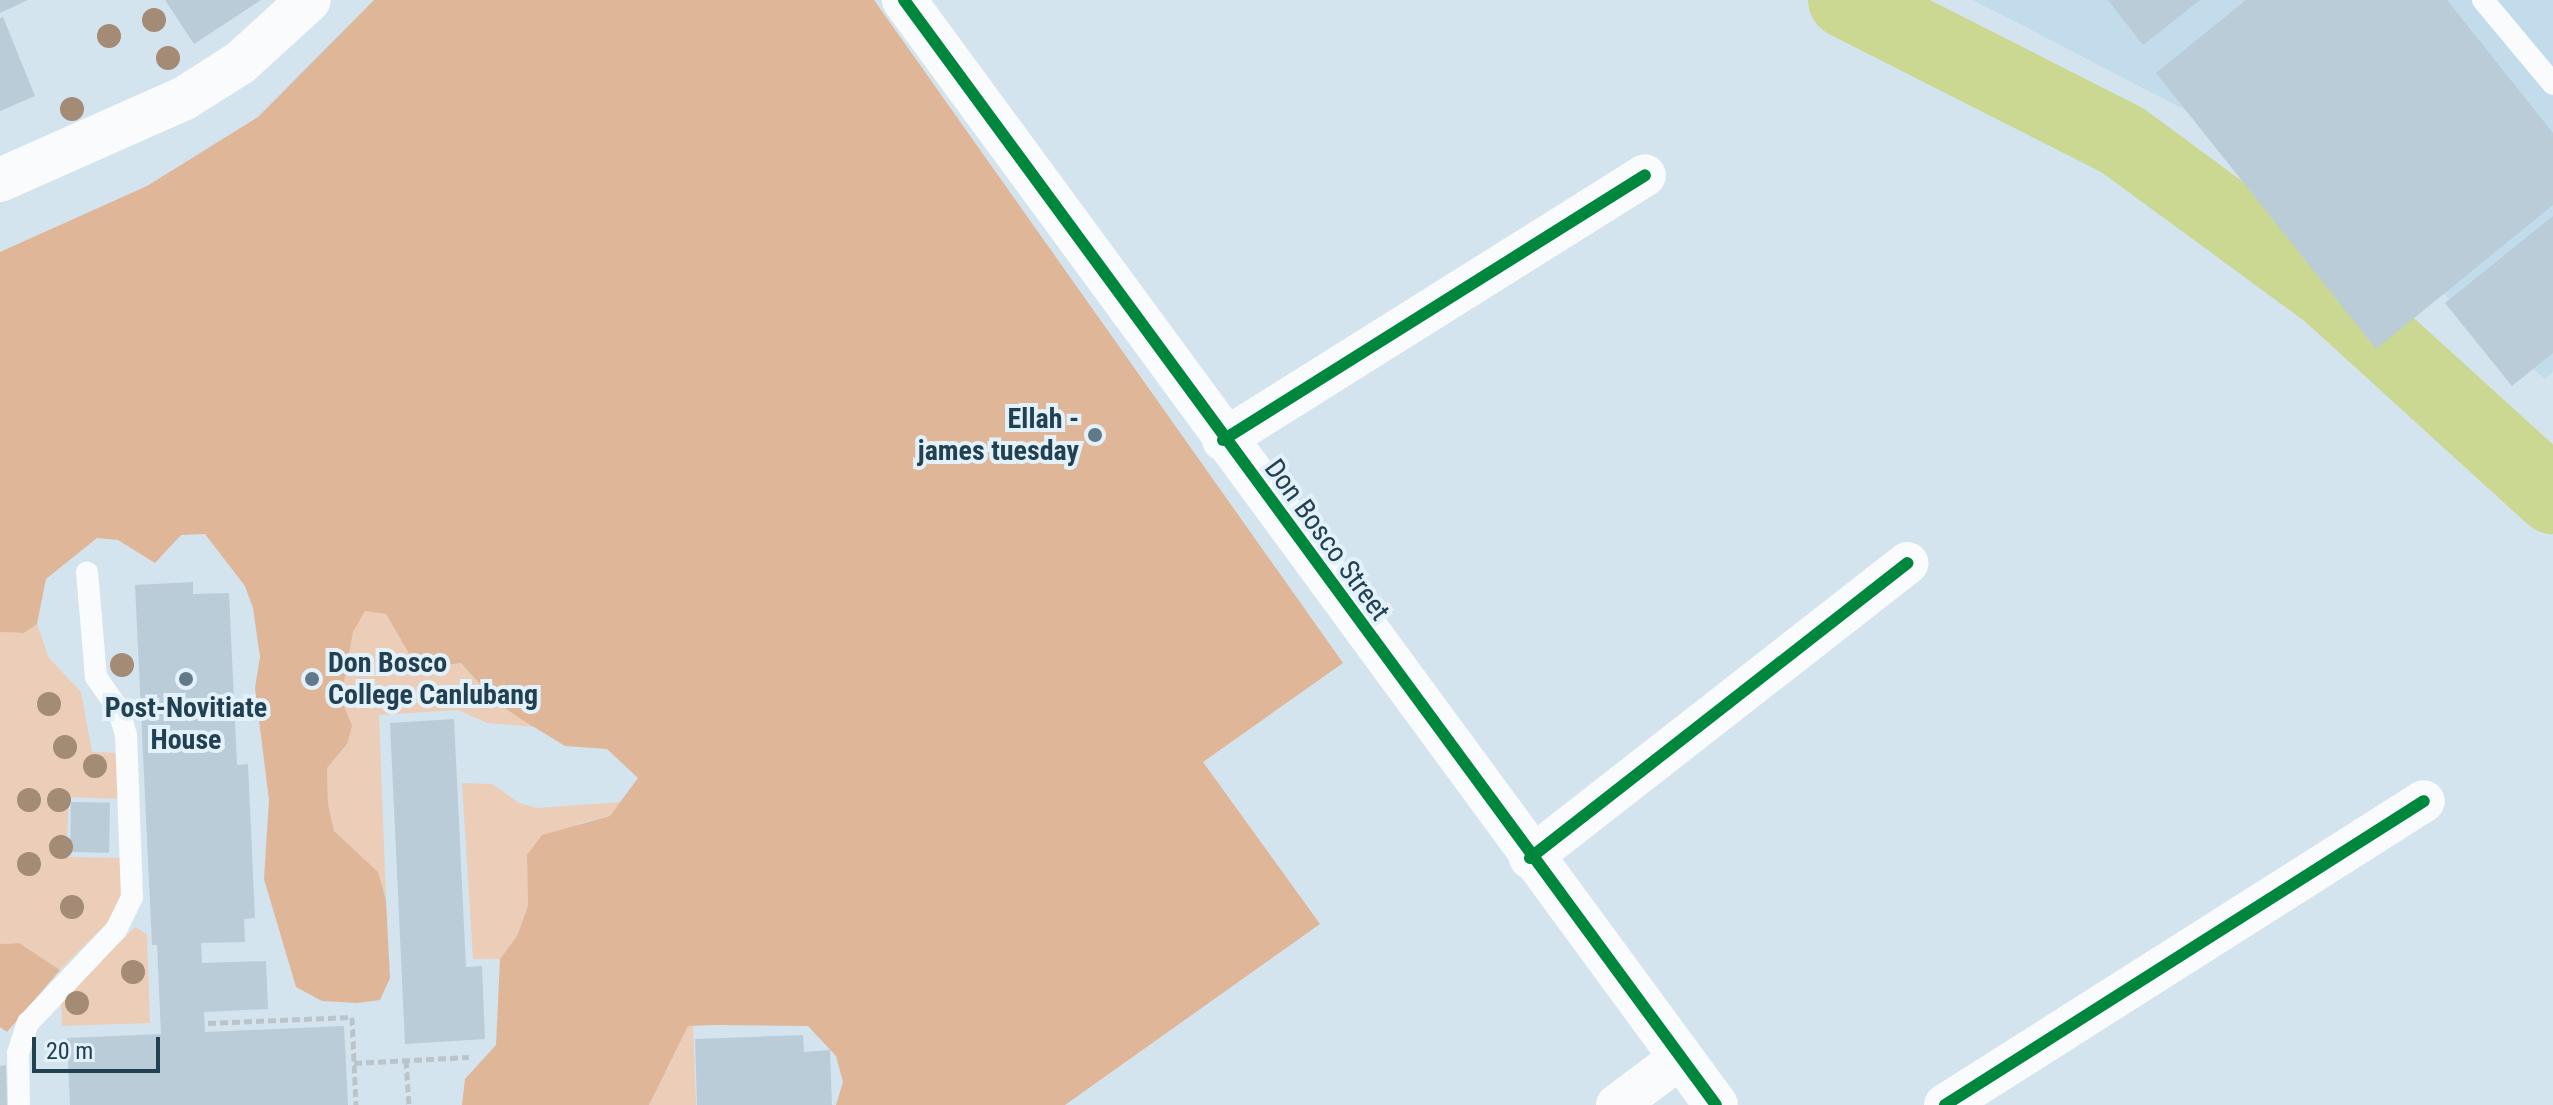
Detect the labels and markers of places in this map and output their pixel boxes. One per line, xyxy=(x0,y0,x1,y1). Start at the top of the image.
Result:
place label: Ellah - james tuesday xyxy=(918,402,1079,468)
marker: Ellah - james tuesday xyxy=(1086,426,1104,444)
place label: Don Bosco College Canlubang xyxy=(328,646,538,712)
marker: Post-Novitiate House xyxy=(177,670,195,688)
marker: Don Bosco College Canlubang xyxy=(303,670,321,688)
place label: Post-Novitiate House xyxy=(105,691,267,757)

